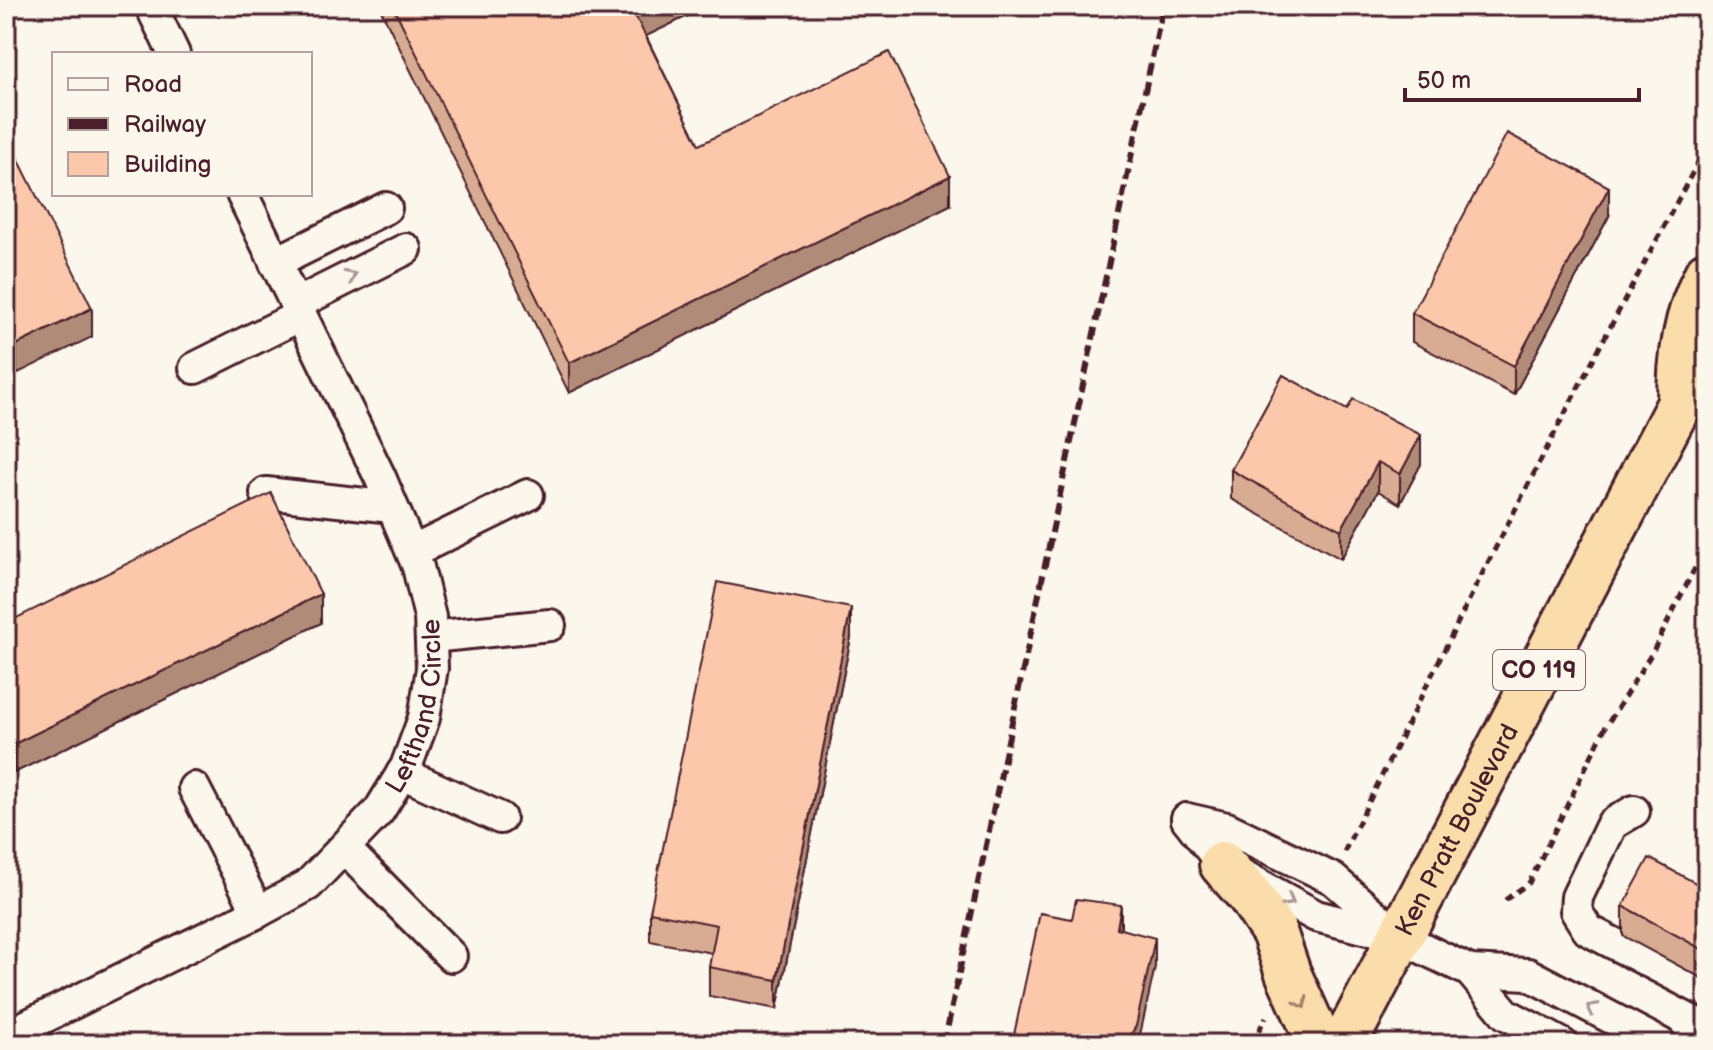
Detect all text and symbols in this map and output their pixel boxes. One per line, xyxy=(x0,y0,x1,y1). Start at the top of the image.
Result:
legend xyxy=(52,52,312,196)
scale bar xyxy=(1405,52,1639,102)
text: 50 m xyxy=(1417,66,1471,95)
text: Road xyxy=(124,70,182,99)
text: Railway xyxy=(124,110,206,139)
text: Building xyxy=(124,150,211,179)
one-way arrow xyxy=(342,270,357,286)
street label: Lefthand Circle xyxy=(380,618,449,800)
road number: CO 119 xyxy=(1493,650,1585,690)
street label: Ken Pratt Boulevard xyxy=(1389,719,1526,942)
one-way arrow xyxy=(1281,892,1296,907)
one-way arrow xyxy=(1292,995,1308,1009)
one-way arrow xyxy=(1585,1002,1600,1017)

